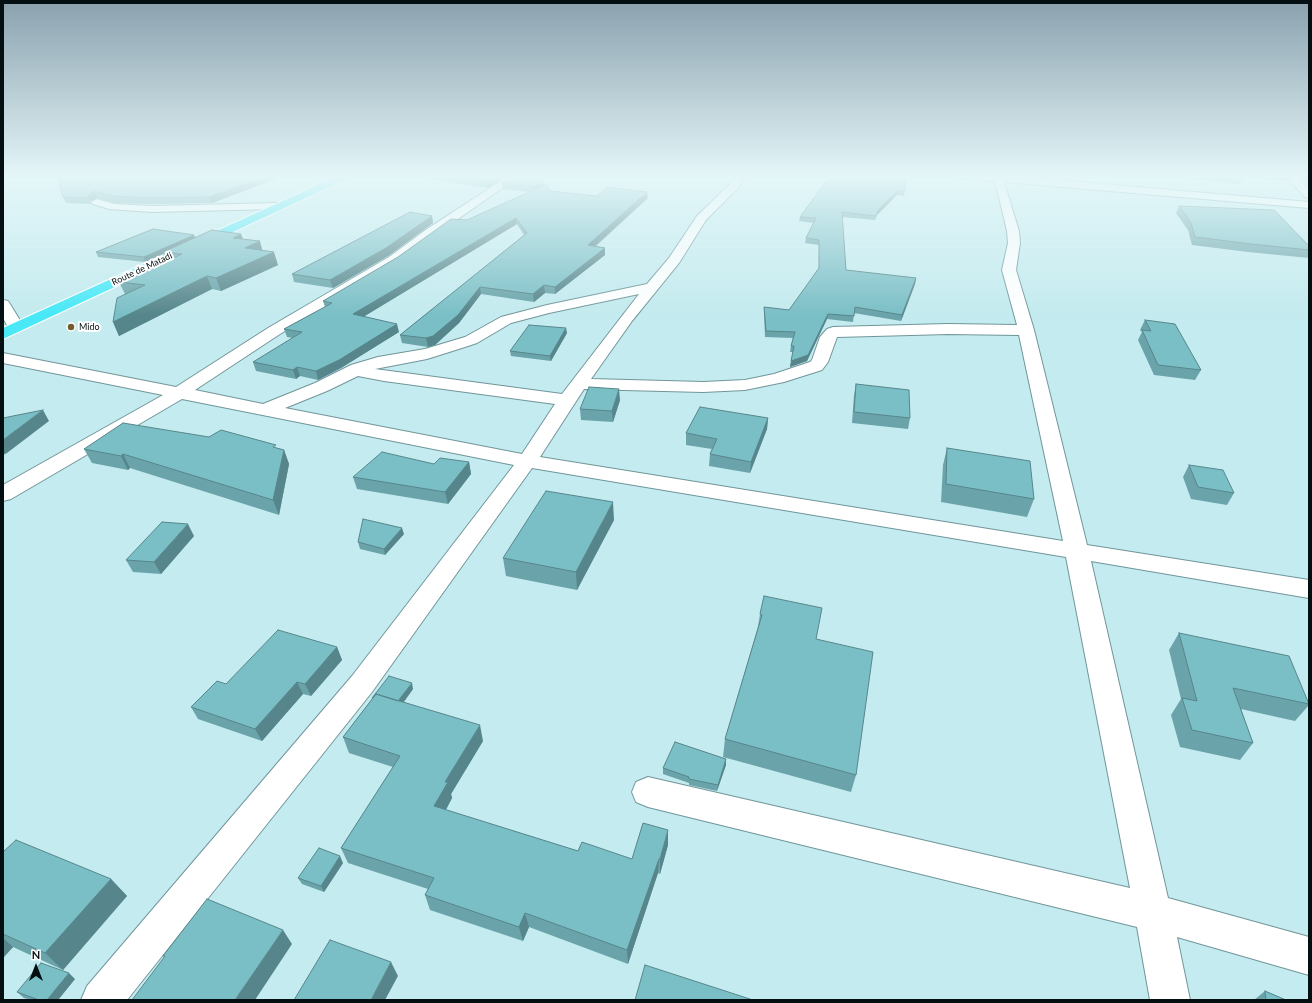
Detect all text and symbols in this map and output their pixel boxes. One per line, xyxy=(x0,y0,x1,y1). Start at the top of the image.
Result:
street label: Route de Matadi xyxy=(110,250,174,288)
marker: Mido xyxy=(66,322,76,332)
place label: Mido xyxy=(79,322,100,332)
north arrow xyxy=(16,947,56,987)
text: N xyxy=(32,948,40,961)

